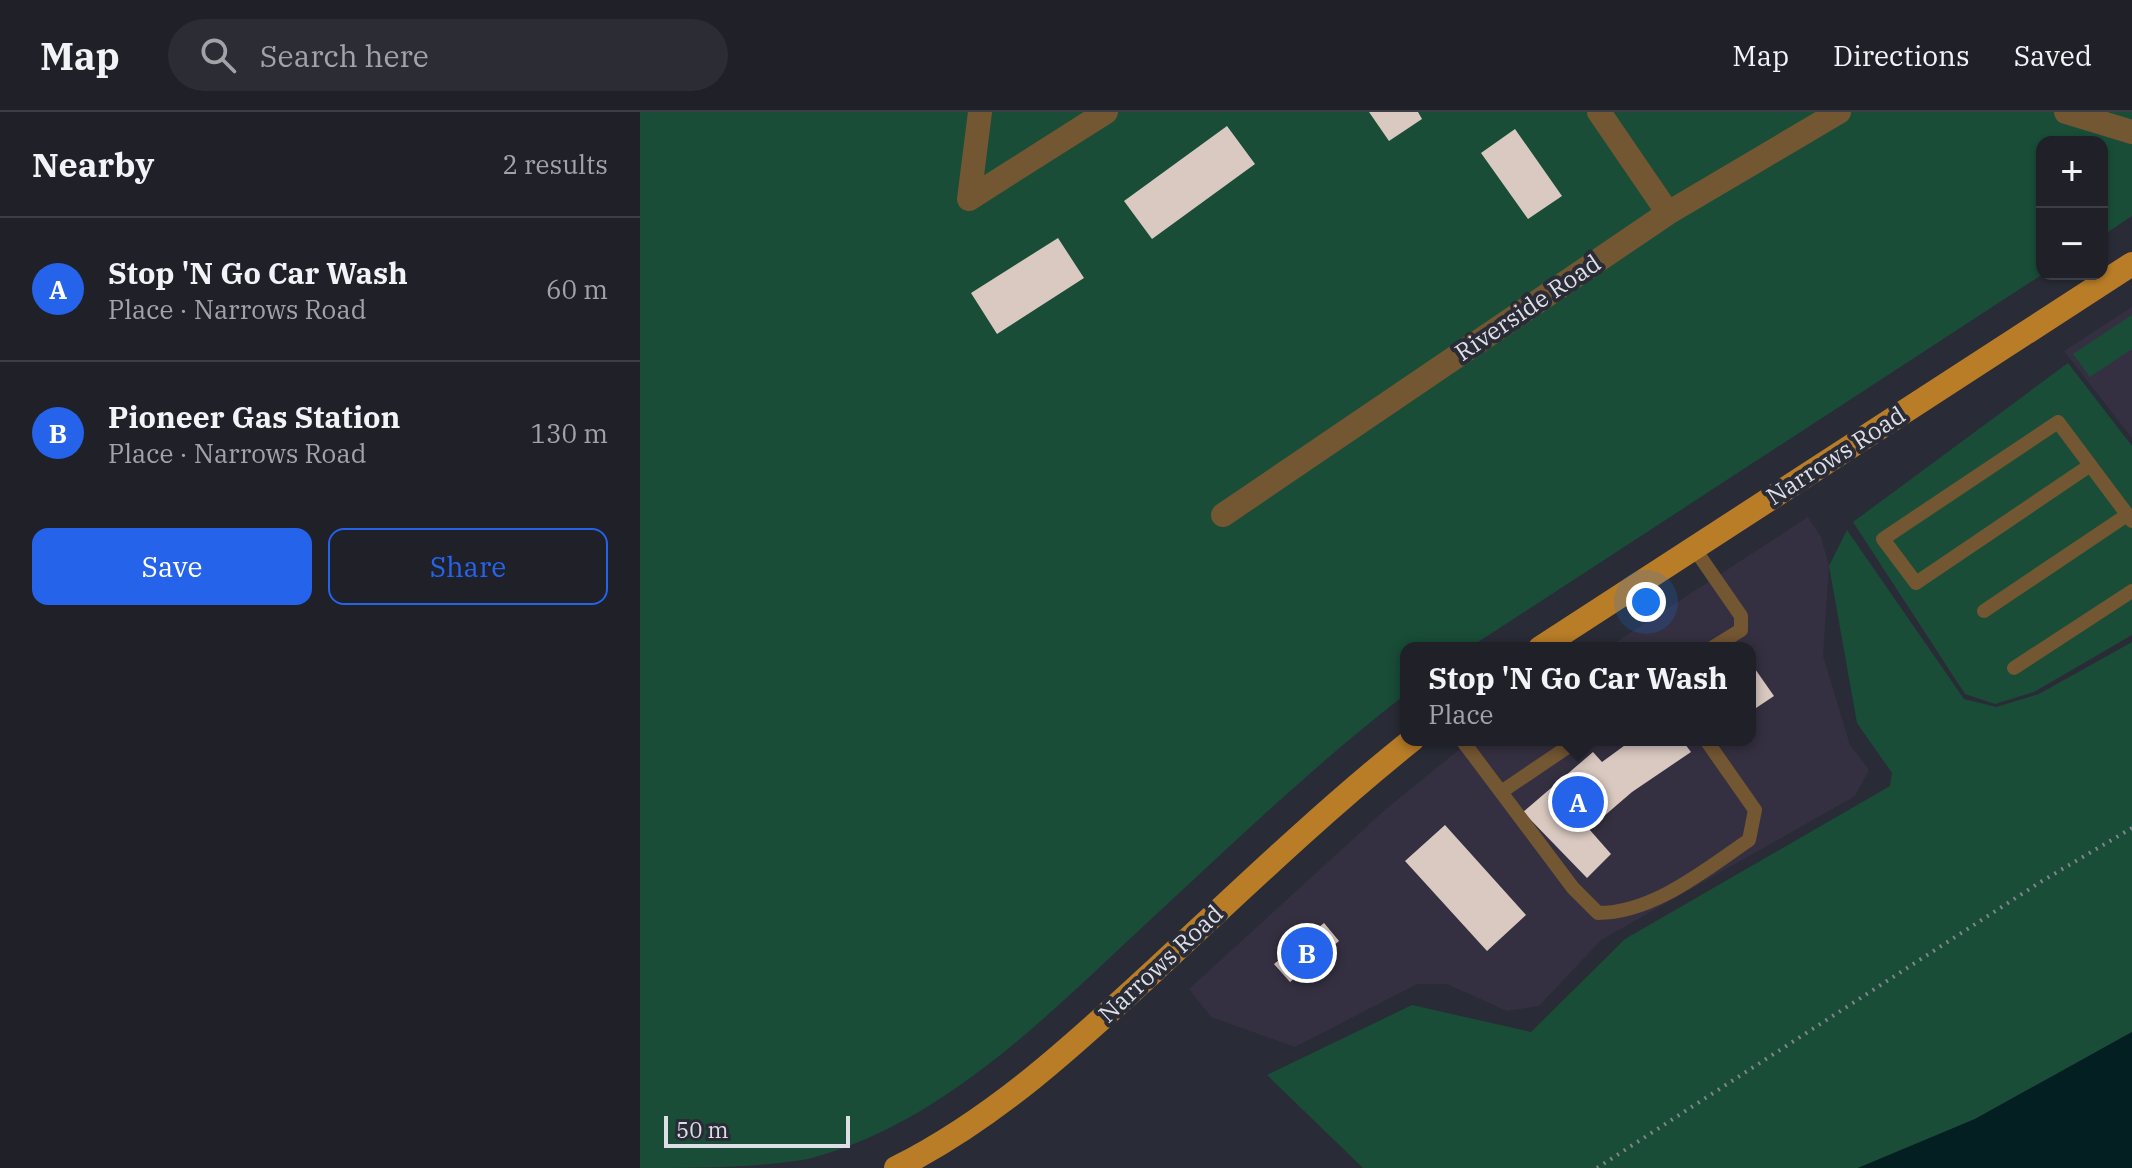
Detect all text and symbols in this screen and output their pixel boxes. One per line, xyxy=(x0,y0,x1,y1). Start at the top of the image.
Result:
search box xyxy=(168,19,728,91)
text: Map xyxy=(40,31,120,80)
icon: search xyxy=(196,33,240,77)
text: Search here xyxy=(260,36,429,75)
text: Map xyxy=(1732,37,1789,74)
text: Directions xyxy=(1833,37,1970,74)
text: Saved xyxy=(2014,37,2092,74)
map controls xyxy=(2036,136,2108,280)
button: + xyxy=(2036,136,2108,208)
text: Nearby xyxy=(32,142,154,186)
text: 2 results xyxy=(502,147,608,181)
button: − xyxy=(2036,208,2108,280)
street label: Riverside Road xyxy=(1448,247,1607,368)
text: Stop 'N Go Car Wash xyxy=(108,253,408,292)
text: A xyxy=(49,272,67,306)
text: 60 m xyxy=(546,272,608,306)
text: Place · Narrows Road xyxy=(108,292,367,326)
text: Pioneer Gas Station xyxy=(108,397,400,436)
street label: Narrows Road xyxy=(1760,398,1911,512)
text: B xyxy=(49,416,67,450)
text: 130 m xyxy=(530,416,608,450)
text: Place · Narrows Road xyxy=(108,436,367,470)
button: Save xyxy=(32,528,312,605)
button: Share xyxy=(328,528,608,605)
your location xyxy=(1626,582,1666,622)
popup xyxy=(1400,642,1756,746)
text: Stop 'N Go Car Wash xyxy=(1428,658,1728,697)
text: Place xyxy=(1428,697,1493,731)
pin: A xyxy=(1552,772,1604,832)
street label: Narrows Road xyxy=(1091,897,1230,1029)
pin: B xyxy=(1281,923,1333,983)
scale bar xyxy=(664,1112,850,1148)
text: 50 m xyxy=(676,1115,728,1144)

